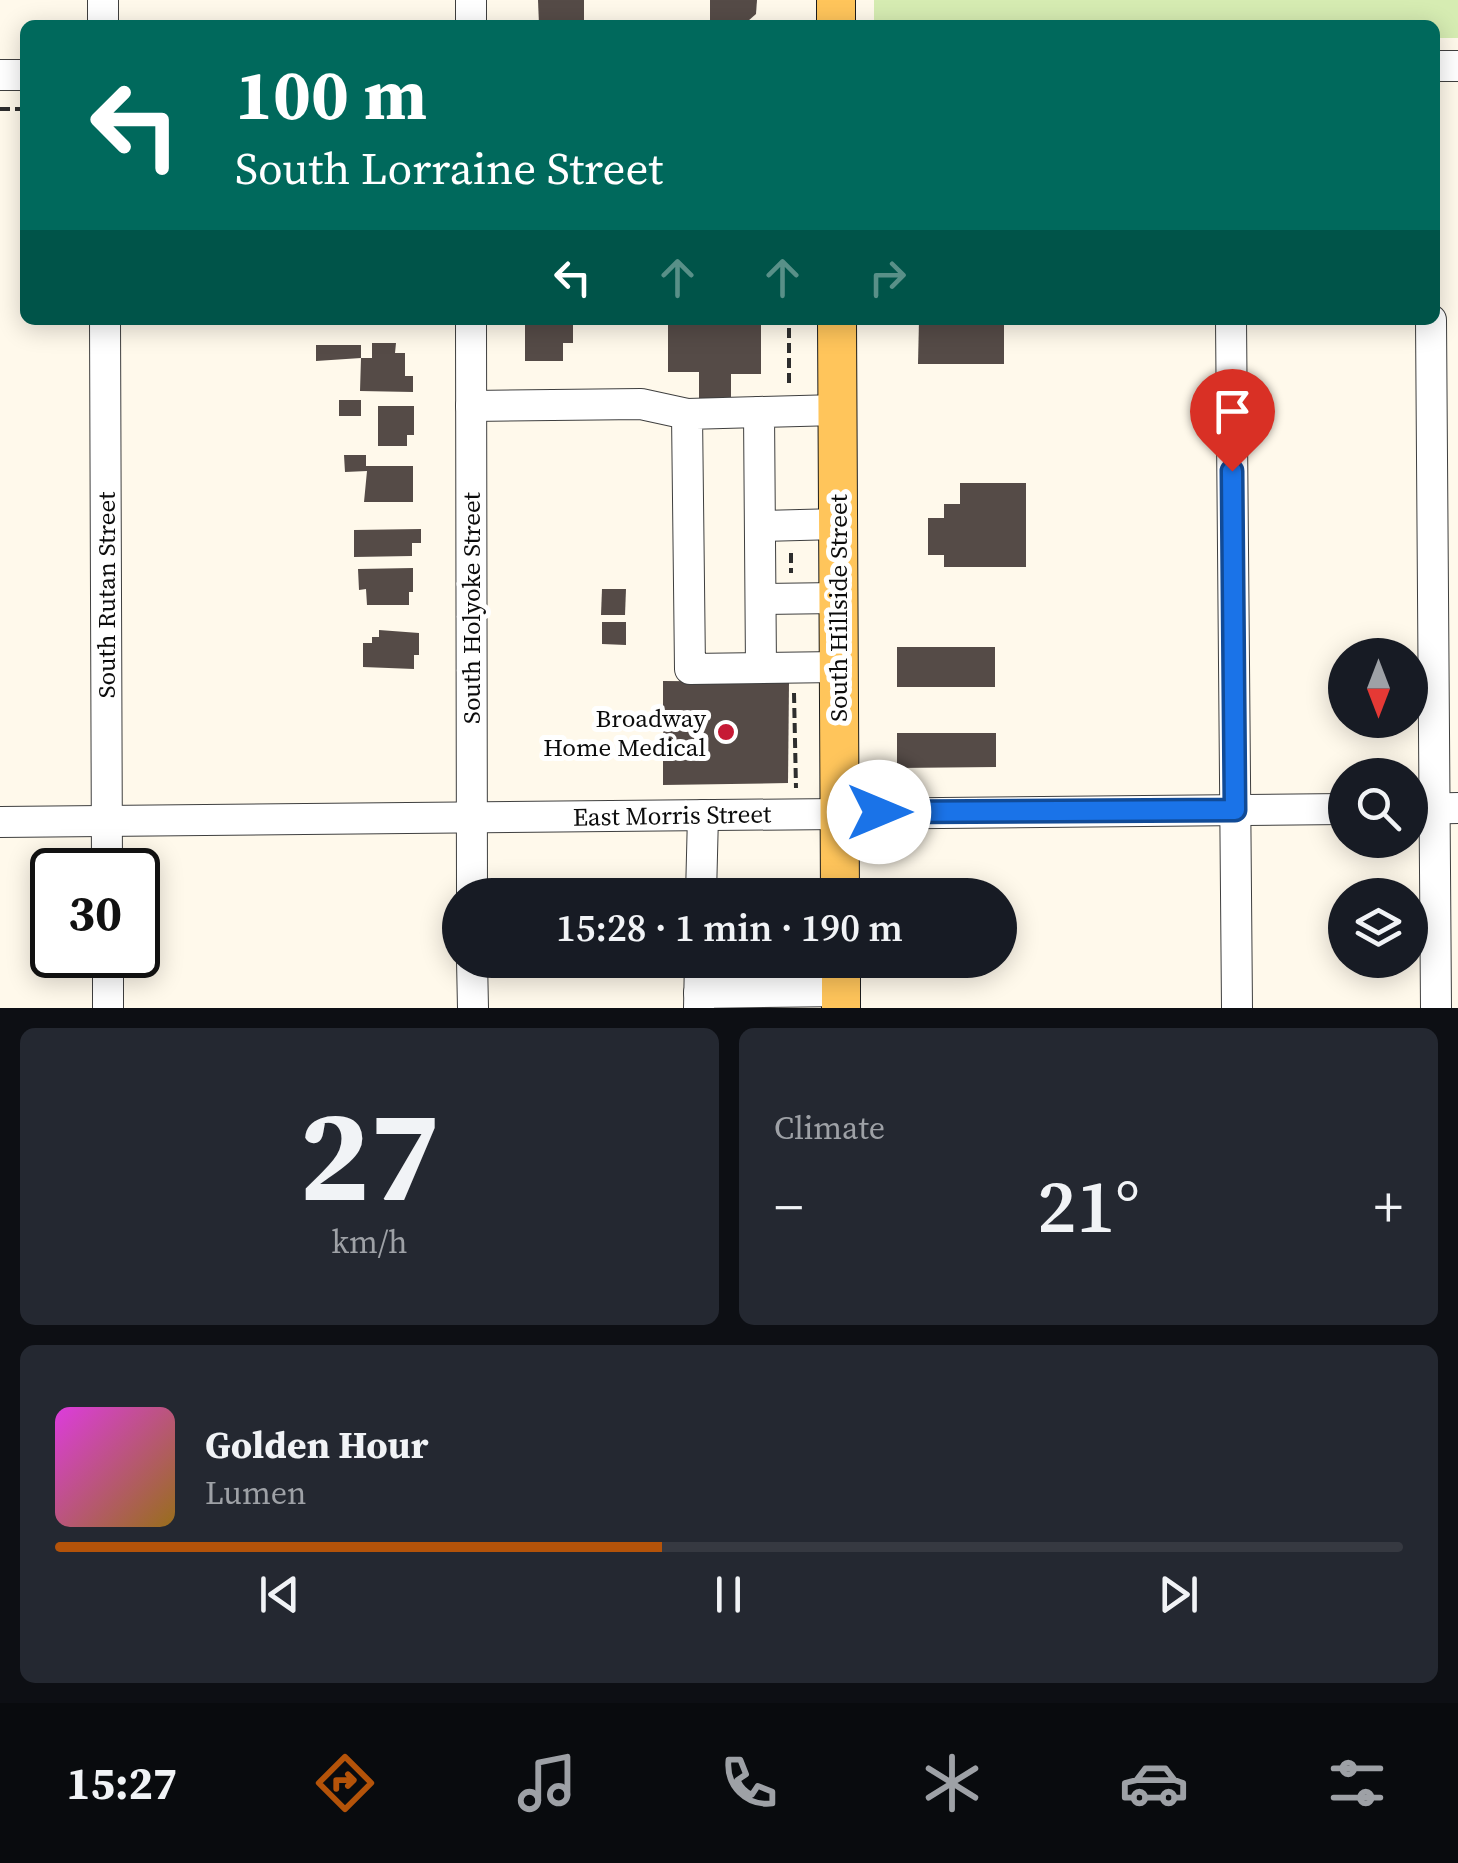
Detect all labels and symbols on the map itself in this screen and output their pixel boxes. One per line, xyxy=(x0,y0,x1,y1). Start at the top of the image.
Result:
pin xyxy=(1190,369,1275,472)
street label: South Rutan Street xyxy=(89,491,123,698)
street label: South Holyoke Street xyxy=(454,491,488,724)
street label: South Hillside Street xyxy=(821,493,855,722)
north arrow xyxy=(1328,638,1428,738)
place label: Broadway Home Medical xyxy=(543,701,706,764)
marker: Broadway Home Medical xyxy=(715,721,737,743)
position arrow xyxy=(827,760,931,864)
street label: East Morris Street xyxy=(573,796,772,834)
speed limit sign: 30 xyxy=(30,848,160,978)

